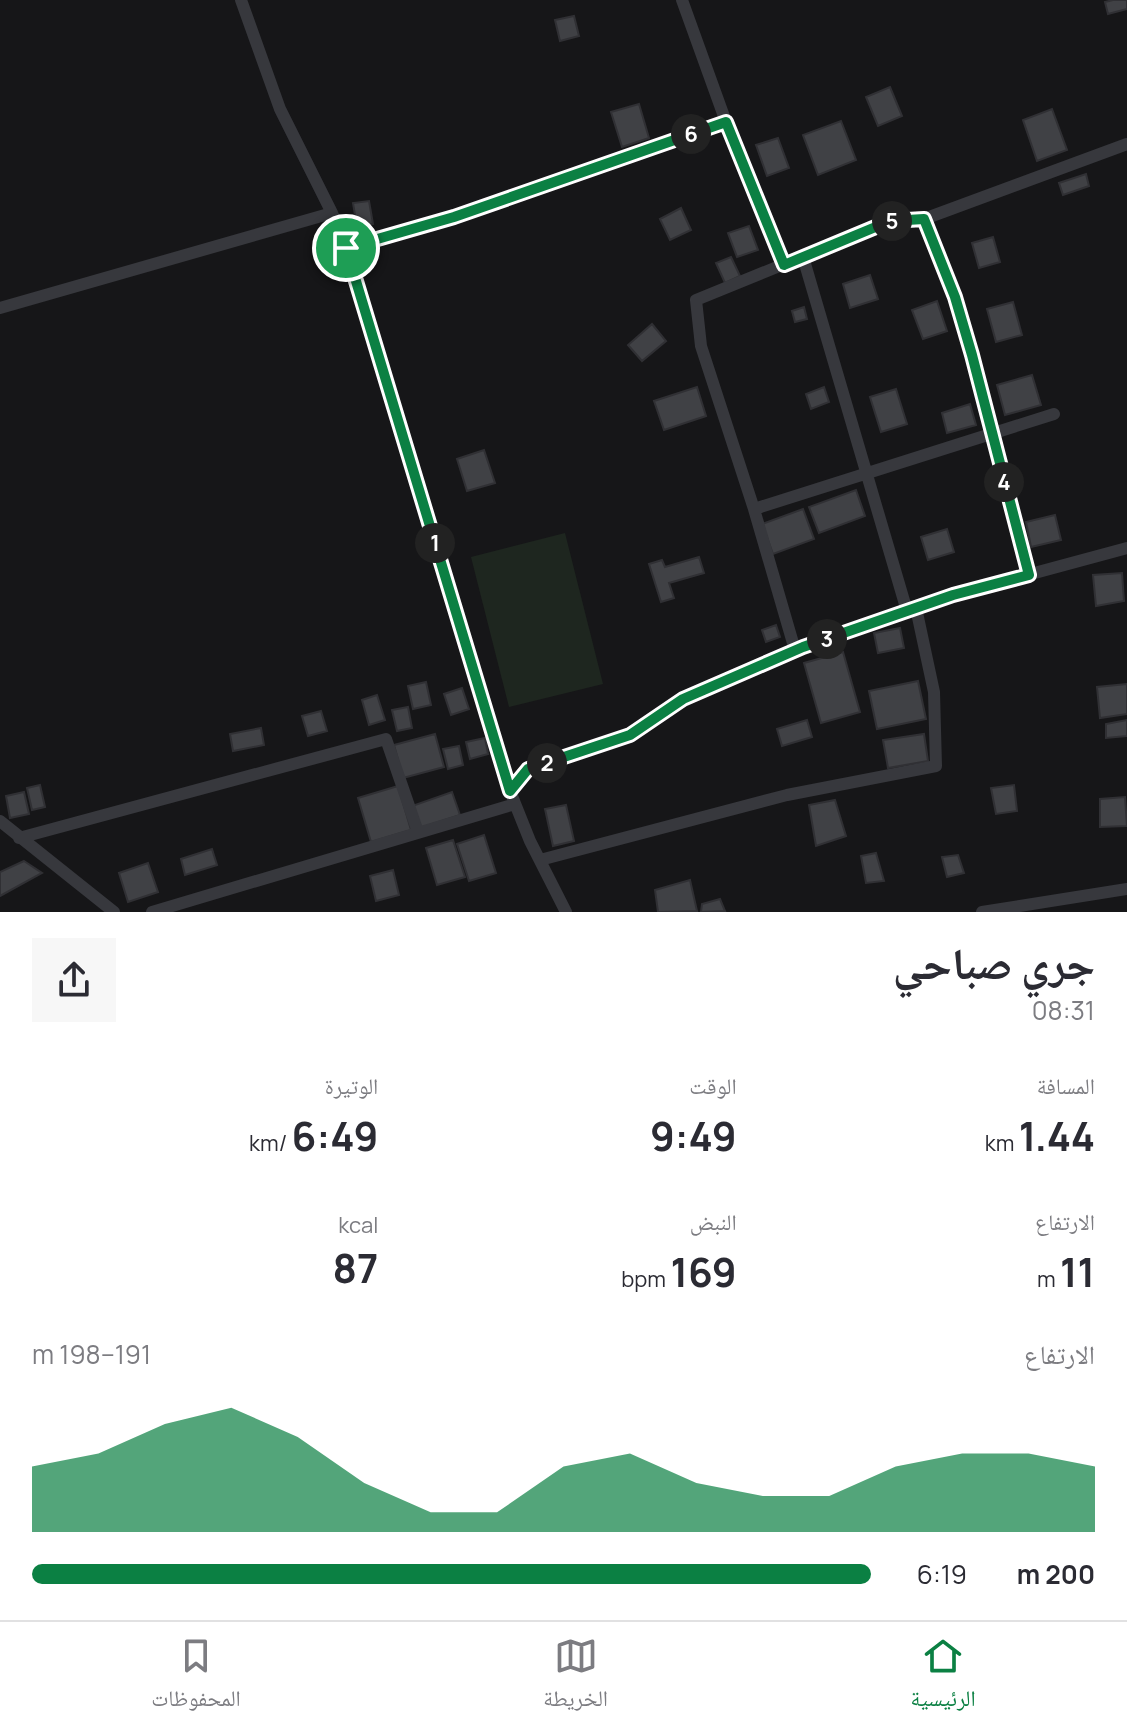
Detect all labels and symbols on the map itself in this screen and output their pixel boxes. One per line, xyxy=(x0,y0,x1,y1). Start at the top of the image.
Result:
pin: 6 xyxy=(671,114,711,154)
pin: 5 xyxy=(872,201,912,241)
pin xyxy=(312,214,380,282)
pin: 4 xyxy=(984,462,1024,502)
pin: 1 xyxy=(415,523,455,563)
pin: 3 xyxy=(807,619,847,659)
pin: 2 xyxy=(527,743,567,783)

